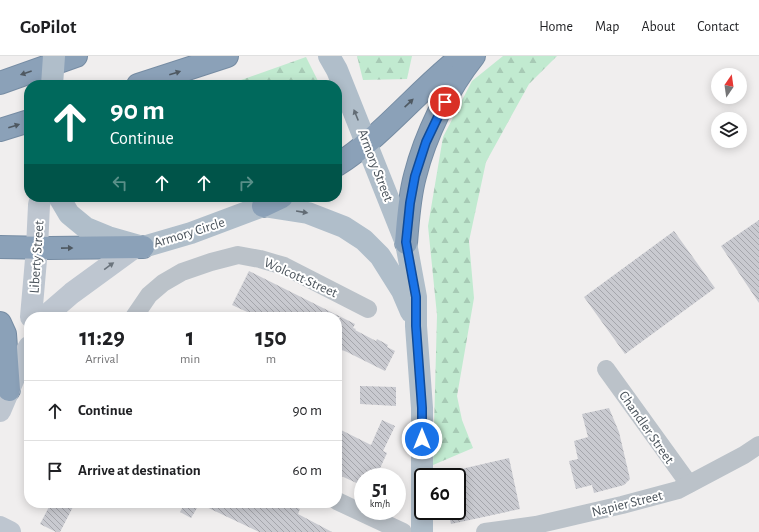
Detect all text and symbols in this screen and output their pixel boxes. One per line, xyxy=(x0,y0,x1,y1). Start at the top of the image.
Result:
text: GoPilot xyxy=(20,18,76,37)
text: Home xyxy=(539,20,573,34)
text: Map xyxy=(595,20,619,34)
text: About xyxy=(641,20,675,34)
text: Contact xyxy=(697,20,739,34)
north arrow xyxy=(711,68,747,104)
map controls xyxy=(711,68,747,148)
one-way arrow xyxy=(169,70,181,76)
one-way arrow xyxy=(19,71,31,77)
pin xyxy=(428,85,462,119)
icon: arrive xyxy=(434,91,456,113)
icon: ahead xyxy=(44,96,96,148)
text: 90 m xyxy=(110,97,165,125)
one-way arrow xyxy=(404,99,414,108)
one-way arrow xyxy=(353,110,359,121)
button: layers xyxy=(711,112,747,148)
one-way arrow xyxy=(9,122,21,128)
street label: Armory Street xyxy=(355,127,395,204)
text: Continue xyxy=(110,130,174,148)
icon: left xyxy=(109,172,131,194)
icon: ahead xyxy=(151,172,173,194)
icon: ahead xyxy=(193,172,215,194)
icon: right xyxy=(235,172,257,194)
one-way arrow xyxy=(296,209,308,215)
street label: Armory Circle xyxy=(152,215,227,250)
street label: Liberty Street xyxy=(27,220,47,294)
one-way arrow xyxy=(61,245,74,251)
street label: Wolcott Street xyxy=(262,256,340,301)
one-way arrow xyxy=(104,262,115,270)
text: 11:29 xyxy=(79,326,125,350)
text: 1 xyxy=(186,326,194,350)
text: 150 xyxy=(255,326,287,350)
text: Arrival xyxy=(85,353,119,366)
text: min xyxy=(180,353,200,366)
text: m xyxy=(266,353,276,366)
street label: Chandler Street xyxy=(616,389,677,467)
icon: ahead xyxy=(44,400,66,422)
text: Continue xyxy=(78,403,133,418)
text: 90 m xyxy=(293,403,322,418)
position arrow xyxy=(401,418,443,460)
icon: arrive xyxy=(44,460,66,482)
text: Arrive at destination xyxy=(78,463,201,478)
text: 60 m xyxy=(293,463,322,478)
speed limit sign: 60 xyxy=(414,468,466,520)
text: 51 xyxy=(372,479,388,499)
street label: Napier Street xyxy=(590,488,665,520)
text: km/h xyxy=(370,499,390,509)

